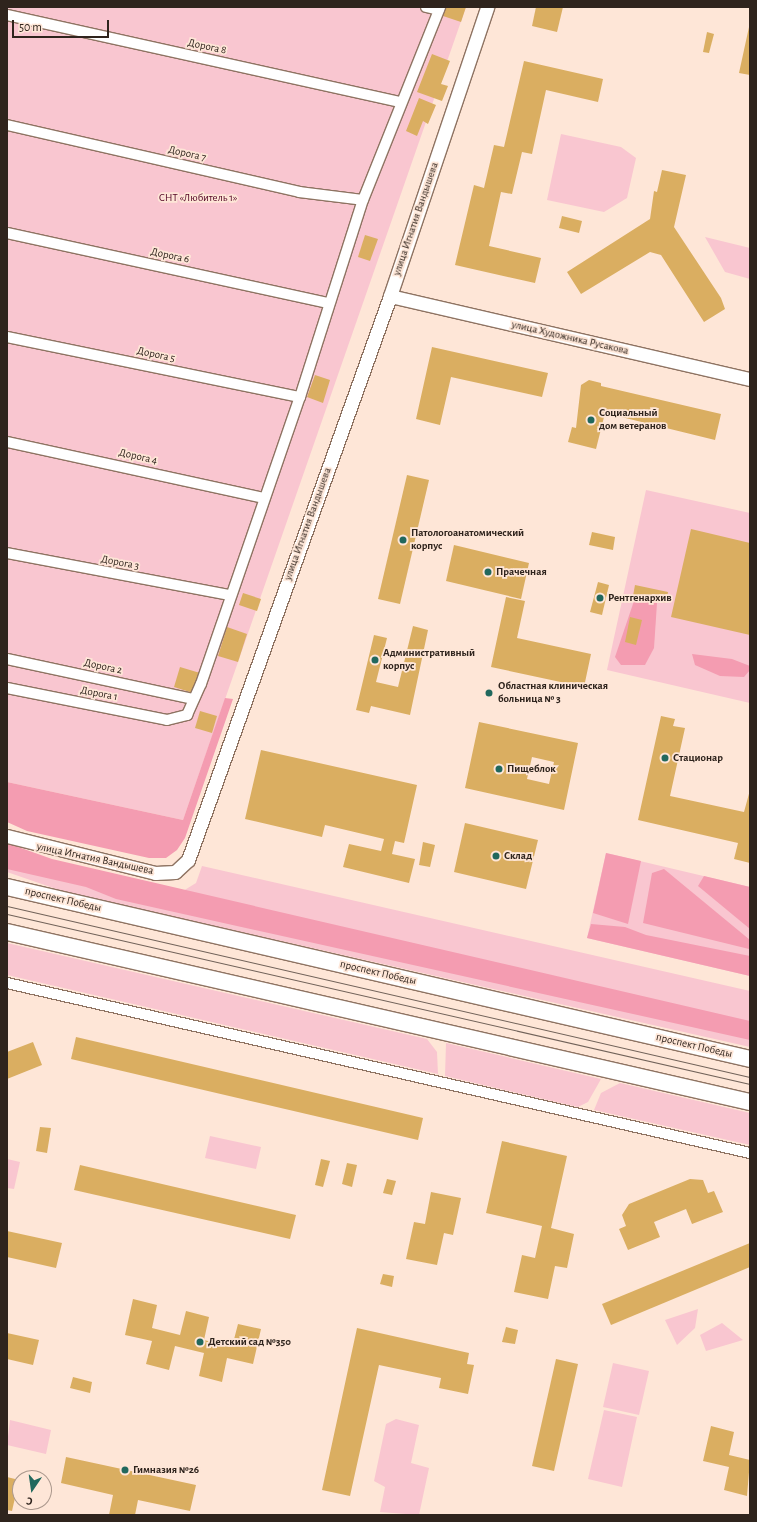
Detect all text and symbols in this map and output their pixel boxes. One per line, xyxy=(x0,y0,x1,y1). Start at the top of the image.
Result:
scale bar xyxy=(14,12,111,38)
text: 50 m xyxy=(19,21,42,33)
street label: Дорога 8 xyxy=(187,36,227,58)
street label: Дорога 7 xyxy=(167,143,207,165)
street label: улица Игнатия Вандышева xyxy=(390,161,442,277)
park label: СНТ «Любитель 1» xyxy=(159,191,237,205)
street label: Дорога 6 xyxy=(150,245,190,267)
street label: улица Художника Русакова xyxy=(510,318,630,358)
street label: Дорога 5 xyxy=(136,345,176,365)
place label: Социальный дом ветеранов xyxy=(599,407,666,433)
marker: Социальный дом ветеранов xyxy=(586,415,596,425)
street label: Дорога 4 xyxy=(117,446,159,468)
street label: улица Игнатия Вандышева xyxy=(281,466,335,582)
place label: Патологоанатомический корпус xyxy=(411,527,524,553)
marker: Патологоанатомический корпус xyxy=(398,535,408,545)
street label: Дорога 3 xyxy=(100,553,140,573)
place label: Прачечная xyxy=(496,565,547,579)
marker: Прачечная xyxy=(483,567,493,577)
place label: Рентгенархив xyxy=(608,591,672,605)
marker: Рентгенархив xyxy=(595,593,605,603)
place label: Административный корпус xyxy=(383,647,475,673)
marker: Административный корпус xyxy=(370,655,380,665)
street label: Дорога 2 xyxy=(83,657,123,677)
place label: Областная клиническая больница № 3 xyxy=(498,680,608,706)
street label: Дорога 1 xyxy=(79,684,119,704)
marker: Областная клиническая больница № 3 xyxy=(483,687,495,699)
place label: Стационар xyxy=(673,751,723,765)
marker: Стационар xyxy=(660,753,670,763)
place label: Пищеблок xyxy=(507,762,556,776)
marker: Пищеблок xyxy=(494,764,504,774)
street label: улица Игнатия Вандышева xyxy=(35,840,155,878)
place label: Склад xyxy=(504,849,532,863)
marker: Склад xyxy=(491,851,501,861)
street label: проспект Победы xyxy=(24,885,102,915)
street label: проспект Победы xyxy=(339,958,417,988)
street label: проспект Победы xyxy=(655,1031,733,1061)
place label: Детский сад №350 xyxy=(208,1335,291,1349)
marker: Детский сад №350 xyxy=(195,1337,205,1347)
place label: Гимназия №26 xyxy=(133,1463,199,1477)
marker: Гимназия №26 xyxy=(120,1465,130,1475)
north arrow xyxy=(12,1470,52,1510)
text: С xyxy=(25,1495,34,1507)

